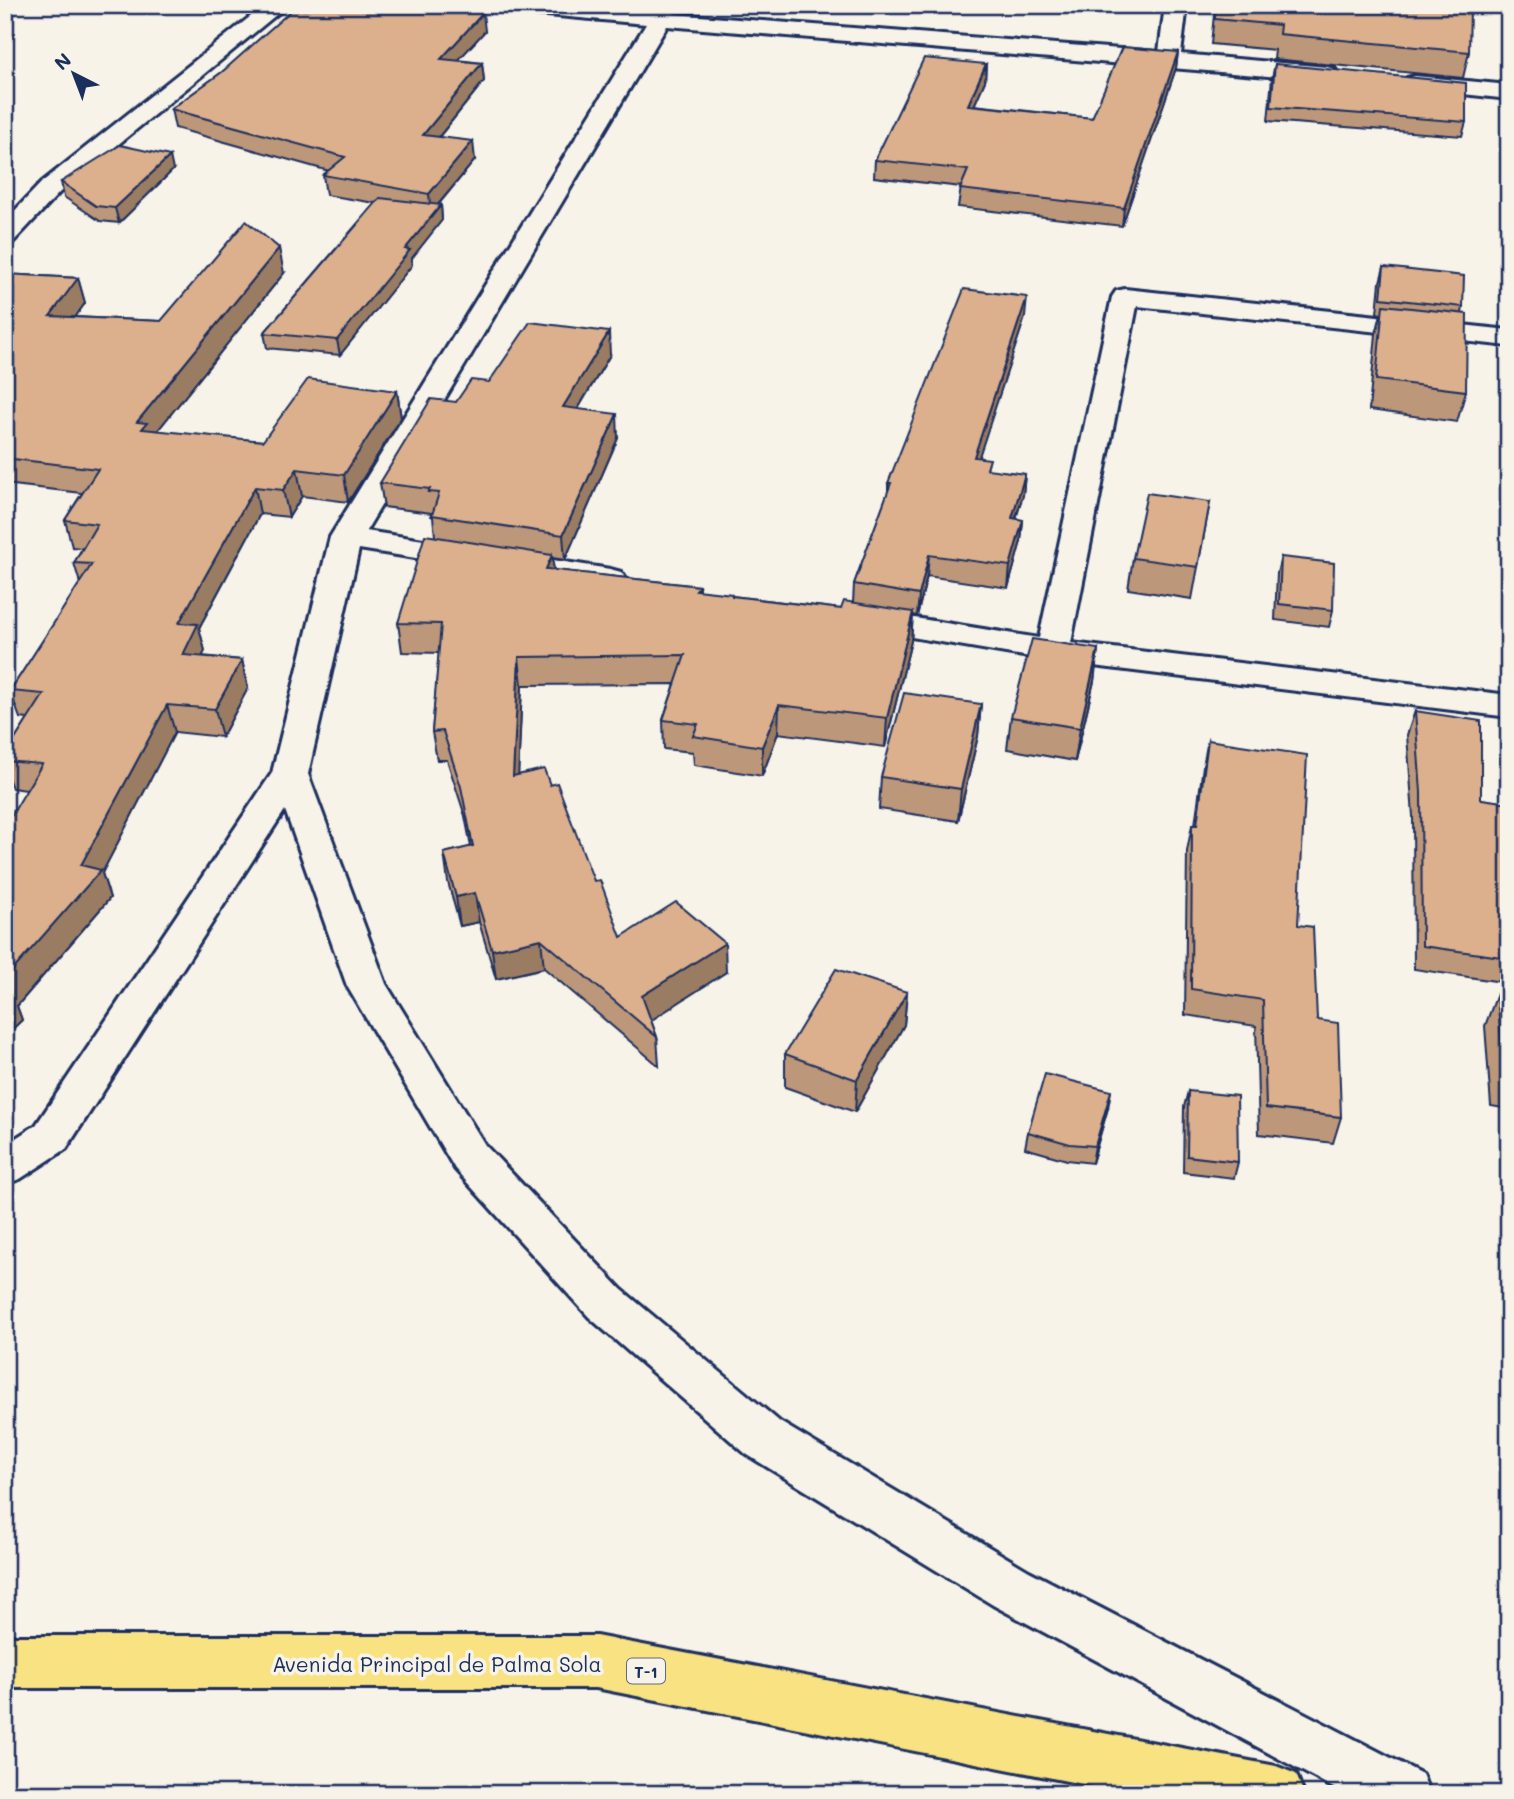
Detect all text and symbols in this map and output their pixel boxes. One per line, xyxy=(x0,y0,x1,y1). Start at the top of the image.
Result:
north arrow xyxy=(38,38,108,108)
text: N xyxy=(49,47,76,75)
street label: Avenida Principal de Palma Sola xyxy=(272,1650,602,1677)
road number: T-1 xyxy=(627,1658,665,1684)

